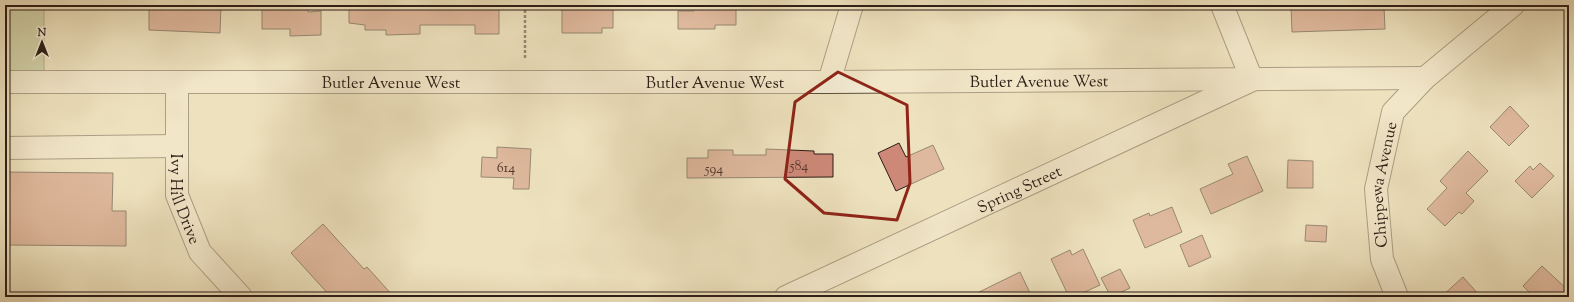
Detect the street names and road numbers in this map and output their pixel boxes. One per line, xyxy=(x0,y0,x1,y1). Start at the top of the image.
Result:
street label: Butler Avenue West xyxy=(970,71,1109,95)
street label: Butler Avenue West xyxy=(322,73,461,96)
street label: Butler Avenue West xyxy=(646,73,785,96)
street label: Chippewa Avenue xyxy=(1367,120,1405,249)
street label: Ivy Hill Drive xyxy=(163,153,205,248)
street label: Spring Street xyxy=(974,161,1067,220)

